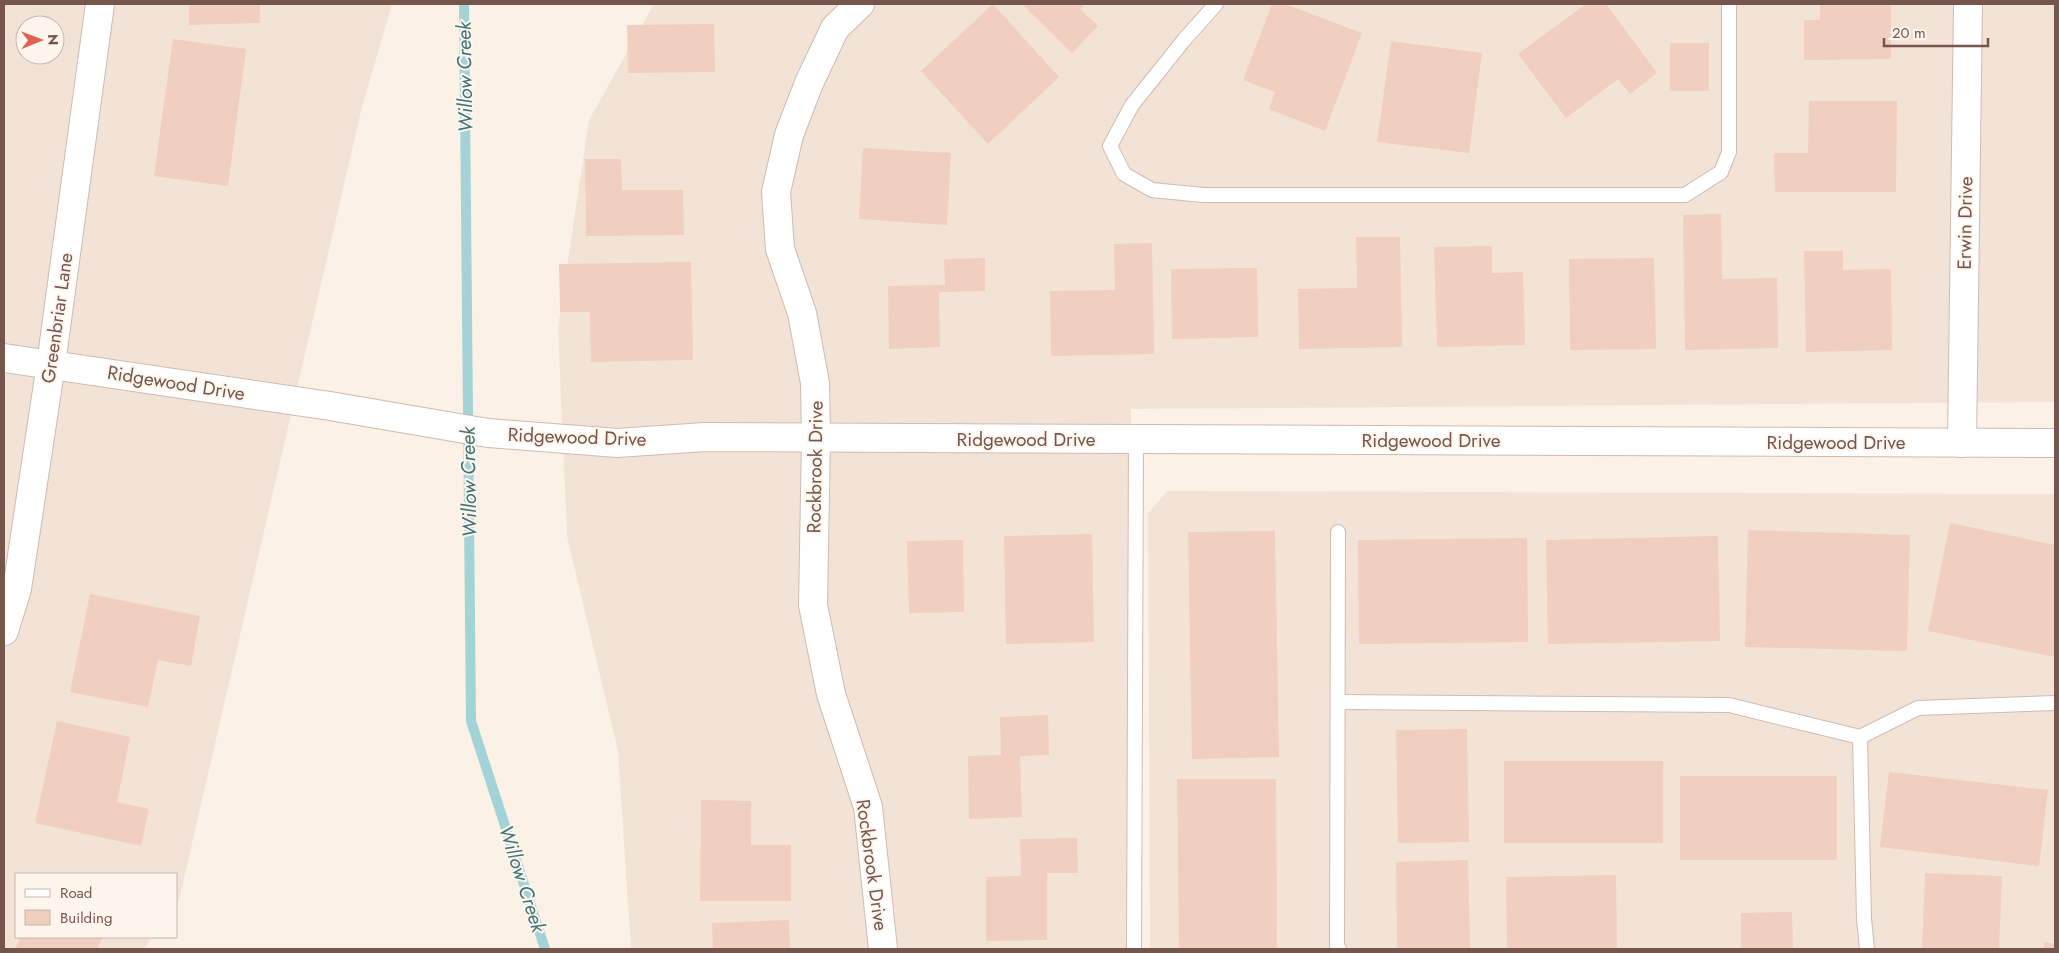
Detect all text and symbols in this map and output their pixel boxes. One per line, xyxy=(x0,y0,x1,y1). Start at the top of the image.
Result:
north arrow xyxy=(15,15,65,65)
scale bar xyxy=(1884,15,1988,47)
water label: Willow Creek xyxy=(450,20,480,133)
text: 20 m xyxy=(1892,22,1926,44)
text: N xyxy=(43,34,63,46)
street label: Erwin Drive xyxy=(1951,176,1979,270)
street label: Greenbriar Lane xyxy=(34,251,80,385)
street label: Ridgewood Drive xyxy=(105,359,247,407)
street label: Rockbrook Drive xyxy=(800,400,830,534)
street label: Ridgewood Drive xyxy=(507,421,647,453)
water label: Willow Creek xyxy=(454,425,484,538)
street label: Ridgewood Drive xyxy=(957,426,1096,453)
street label: Ridgewood Drive xyxy=(1362,427,1501,454)
street label: Ridgewood Drive xyxy=(1767,429,1906,456)
street label: Rockbrook Drive xyxy=(849,797,895,933)
water label: Willow Creek xyxy=(491,822,553,938)
legend xyxy=(15,873,178,938)
text: Road xyxy=(60,882,92,904)
text: Building xyxy=(60,907,112,929)

